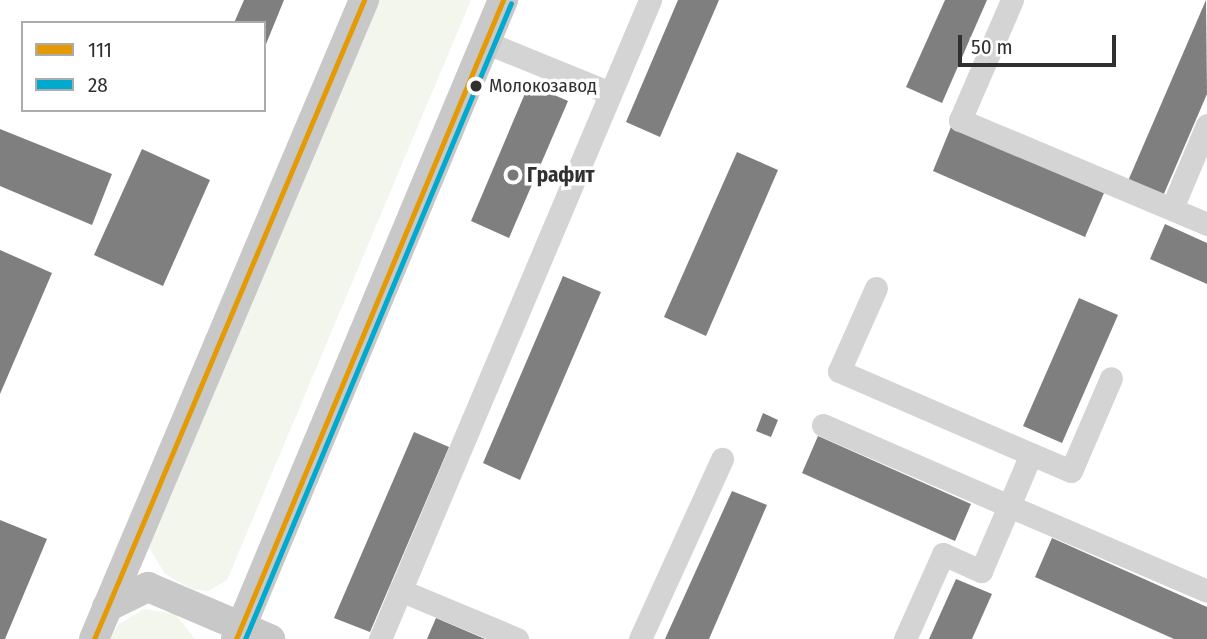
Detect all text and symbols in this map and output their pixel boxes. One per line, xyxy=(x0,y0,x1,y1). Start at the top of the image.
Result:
legend xyxy=(21,21,266,112)
scale bar xyxy=(962,21,1120,65)
text: 50 m xyxy=(971,34,1013,60)
text: 111 xyxy=(88,37,112,63)
text: 28 xyxy=(88,72,108,98)
place label: Молокозавод xyxy=(489,75,597,97)
marker: Молокозавод xyxy=(469,79,483,93)
place label: Графит xyxy=(527,162,595,188)
marker: Графит xyxy=(505,167,521,183)

